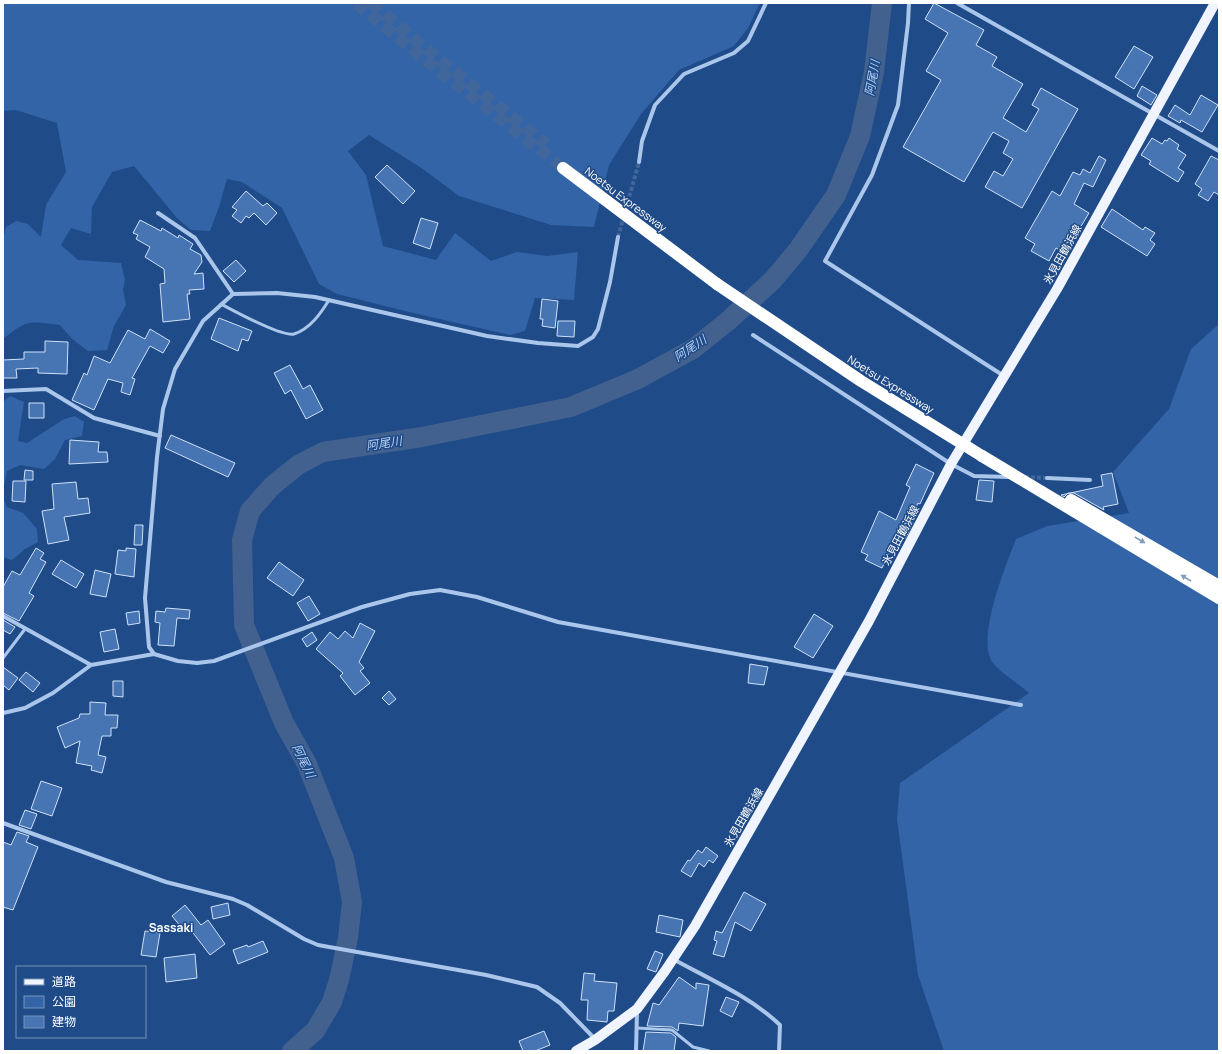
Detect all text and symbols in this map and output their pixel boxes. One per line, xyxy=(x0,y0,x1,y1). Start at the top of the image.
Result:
water label: 阿尾川 xyxy=(861,57,884,97)
street label: Noetsu Expressway xyxy=(582,163,670,235)
street label: 氷見田鶴浜線 xyxy=(1039,222,1085,286)
water label: 阿尾川 xyxy=(670,330,711,365)
street label: Noetsu Expressway xyxy=(845,351,937,417)
water label: 阿尾川 xyxy=(365,432,405,454)
street label: 氷見田鶴浜線 xyxy=(878,502,922,568)
one-way arrow xyxy=(1134,536,1146,543)
one-way arrow xyxy=(1180,574,1192,581)
water label: 阿尾川 xyxy=(288,741,320,783)
street label: 氷見田鶴浜線 xyxy=(720,785,766,849)
district label: Sassaki xyxy=(149,919,193,936)
legend xyxy=(16,966,146,1038)
text: 道路 xyxy=(52,973,76,990)
text: 公園 xyxy=(52,993,76,1010)
text: 建物 xyxy=(52,1013,76,1030)

